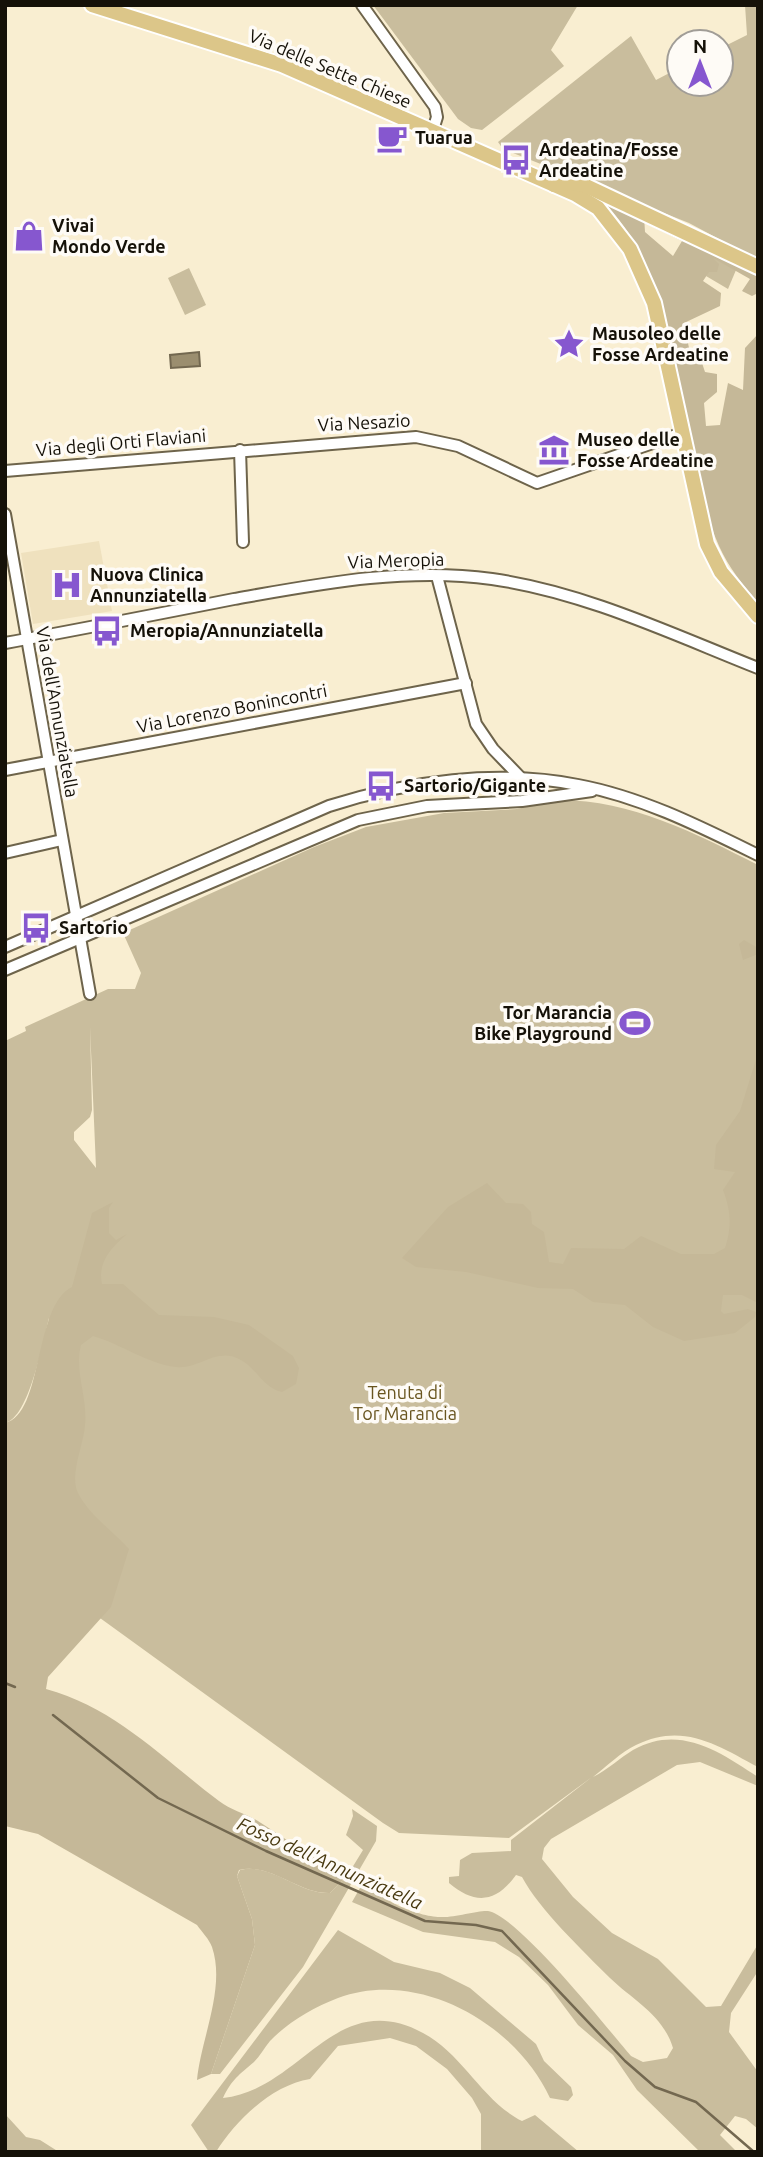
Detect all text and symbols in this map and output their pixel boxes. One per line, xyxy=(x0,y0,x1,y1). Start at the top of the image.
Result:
street label: Via delle Sette Chiese xyxy=(246,25,415,111)
north arrow xyxy=(665,28,735,98)
text: N xyxy=(693,35,707,57)
cafe icon: Tuarua xyxy=(375,121,409,155)
place label: Tuarua xyxy=(415,127,473,147)
place label: Ardeatina/Fosse Ardeatine xyxy=(539,139,679,180)
bus stop icon: Ardeatina/Fosse Ardeatine xyxy=(499,143,533,177)
place label: Vivai Mondo Verde xyxy=(52,215,166,256)
shop icon: Vivai Mondo Verde xyxy=(12,219,46,253)
place label: Mausoleo delle Fosse Ardeatine xyxy=(592,323,729,364)
place icon: Mausoleo delle Fosse Ardeatine xyxy=(552,327,586,361)
street label: Via Nesazio xyxy=(317,410,411,434)
street label: Via degli Orti Flaviani xyxy=(35,425,207,459)
place label: Museo delle Fosse Ardeatine xyxy=(577,429,714,470)
museum icon: Museo delle Fosse Ardeatine xyxy=(537,433,571,467)
street label: Via Meropia xyxy=(347,548,445,572)
place label: Nuova Clinica Annunziatella xyxy=(90,564,207,605)
hospital icon: Nuova Clinica Annunziatella xyxy=(50,568,84,602)
bus stop icon: Meropia/Annunziatella xyxy=(90,614,124,648)
place label: Meropia/Annunziatella xyxy=(130,620,324,640)
street label: Via dell'Annunziatella xyxy=(33,625,83,799)
street label: Via Lorenzo Bonincontri xyxy=(135,680,329,736)
bus stop icon: Sartorio/Gigante xyxy=(364,769,398,803)
place label: Sartorio/Gigante xyxy=(404,775,546,795)
bus stop icon: Sartorio xyxy=(19,911,53,945)
place label: Sartorio xyxy=(59,917,128,937)
place label: Tor Marancia Bike Playground xyxy=(474,1002,612,1043)
sports icon: Tor Marancia Bike Playground xyxy=(618,1006,652,1040)
park label: Tenuta di Tor Marancia xyxy=(353,1382,457,1423)
water label: Fosso dell'Annunziatella xyxy=(234,1812,426,1914)

